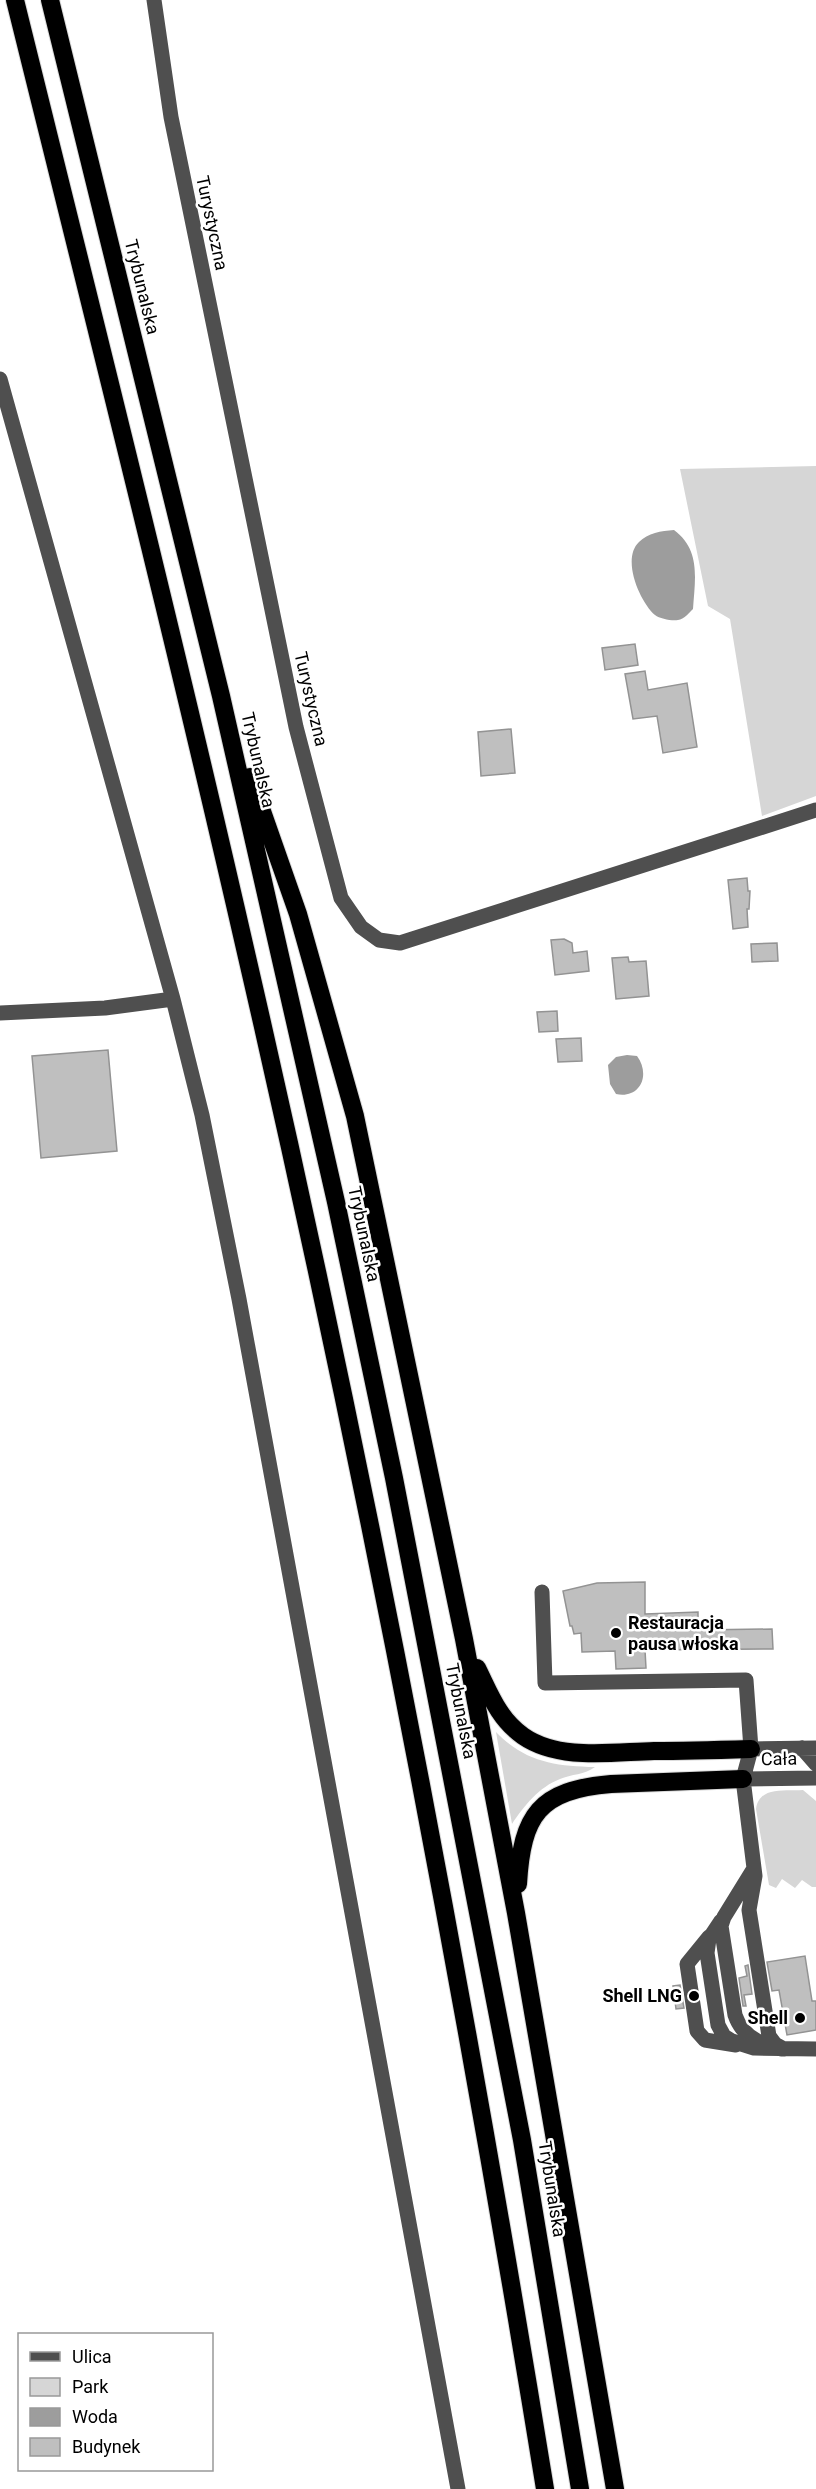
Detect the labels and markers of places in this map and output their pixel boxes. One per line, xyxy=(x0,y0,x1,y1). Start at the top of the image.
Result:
place label: Restauracja pausa włoska xyxy=(628,1612,739,1654)
marker: Restauracja pausa włoska xyxy=(609,1626,623,1640)
place label: Shell LNG xyxy=(602,1985,682,2006)
marker: Shell LNG xyxy=(687,1989,701,2003)
place label: Shell xyxy=(748,2007,788,2028)
marker: Shell xyxy=(793,2011,807,2025)

